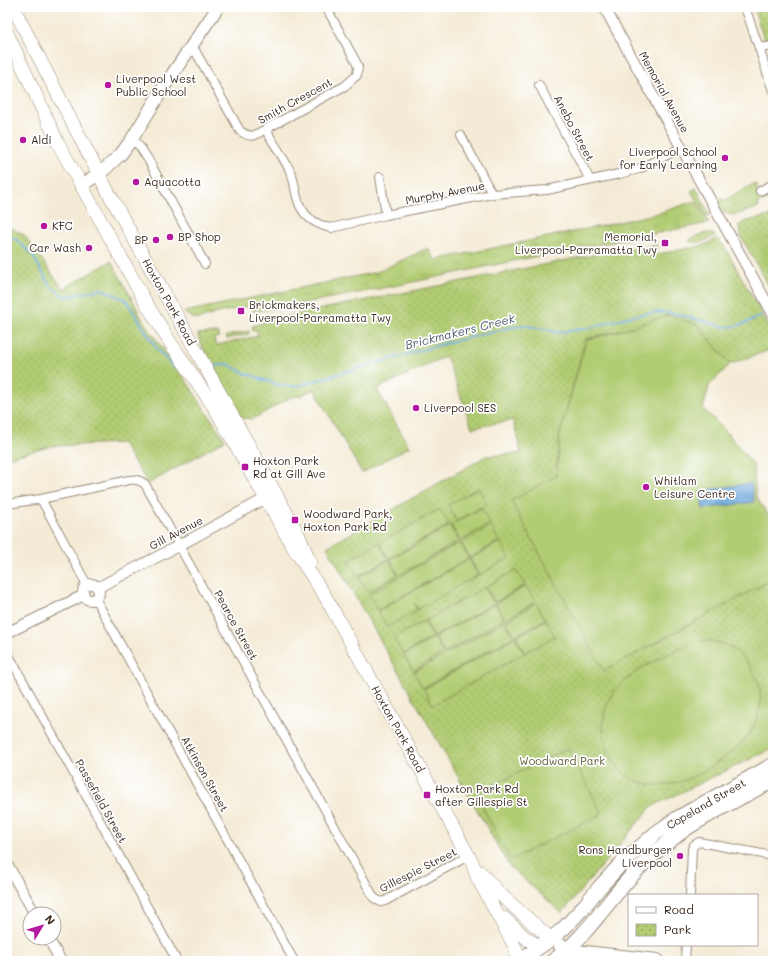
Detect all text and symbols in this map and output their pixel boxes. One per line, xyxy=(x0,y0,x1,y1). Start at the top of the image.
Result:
street label: Memorial Avenue xyxy=(636,48,693,135)
place label: Liverpool West Public School xyxy=(116,71,196,99)
street label: Smith Crescent xyxy=(255,74,335,127)
marker: Liverpool West Public School xyxy=(103,80,113,90)
street label: Anebo Street xyxy=(551,92,598,163)
place label: Aldi xyxy=(31,132,52,147)
marker: Aldi xyxy=(18,135,28,145)
place label: Liverpool School for Early Learning xyxy=(620,144,717,172)
marker: Liverpool School for Early Learning xyxy=(720,153,730,163)
place label: Aquacotta xyxy=(144,174,201,189)
marker: Aquacotta xyxy=(131,177,141,187)
street label: Murphy Avenue xyxy=(404,177,486,208)
place label: KFC xyxy=(52,218,73,233)
marker: KFC xyxy=(39,221,49,231)
place label: BP Shop xyxy=(178,229,221,244)
place label: Memorial, Liverpool-Parramatta Twy xyxy=(515,229,657,257)
place label: BP xyxy=(134,232,148,247)
marker: BP Shop xyxy=(165,232,175,242)
marker: BP xyxy=(151,235,161,245)
marker: Memorial, Liverpool-Parramatta Twy xyxy=(660,238,670,248)
place label: Car Wash xyxy=(29,240,81,255)
marker: Car Wash xyxy=(84,243,94,253)
street label: Hoxton Park Road xyxy=(139,256,199,348)
place label: Brickmakers, Liverpool-Parramatta Twy xyxy=(249,297,391,325)
marker: Brickmakers, Liverpool-Parramatta Twy xyxy=(236,306,246,316)
water label: Brickmakers Creek xyxy=(403,309,517,352)
place label: Liverpool SES xyxy=(424,400,496,415)
marker: Liverpool SES xyxy=(411,403,421,413)
place label: Hoxton Park Rd at Gill Ave xyxy=(253,453,326,481)
marker: Hoxton Park Rd at Gill Ave xyxy=(240,462,250,472)
place label: Whitlam Leisure Centre xyxy=(654,473,735,501)
marker: Whitlam Leisure Centre xyxy=(641,482,651,492)
place label: Woodward Park, Hoxton Park Rd xyxy=(303,506,392,534)
street label: Gill Avenue xyxy=(146,512,205,553)
marker: Woodward Park, Hoxton Park Rd xyxy=(290,515,300,525)
street label: Pearce Street xyxy=(211,587,262,663)
street label: Hoxton Park Road xyxy=(368,683,428,775)
street label: Atkinson Street xyxy=(178,733,232,814)
park label: Woodward Park xyxy=(519,753,605,768)
street label: Passefield Street xyxy=(72,756,131,846)
street label: Copeland Street xyxy=(663,775,748,832)
place label: Hoxton Park Rd after Gillespie St xyxy=(435,781,528,809)
marker: Hoxton Park Rd after Gillespie St xyxy=(422,790,432,800)
place label: Rons Handburger Liverpool xyxy=(578,842,672,870)
street label: Gillespie Street xyxy=(377,844,459,895)
marker: Rons Handburger Liverpool xyxy=(675,851,685,861)
legend xyxy=(628,894,758,946)
text: Road xyxy=(664,901,694,917)
north arrow xyxy=(22,906,62,946)
text: N xyxy=(42,912,59,927)
text: Park xyxy=(664,921,691,937)

